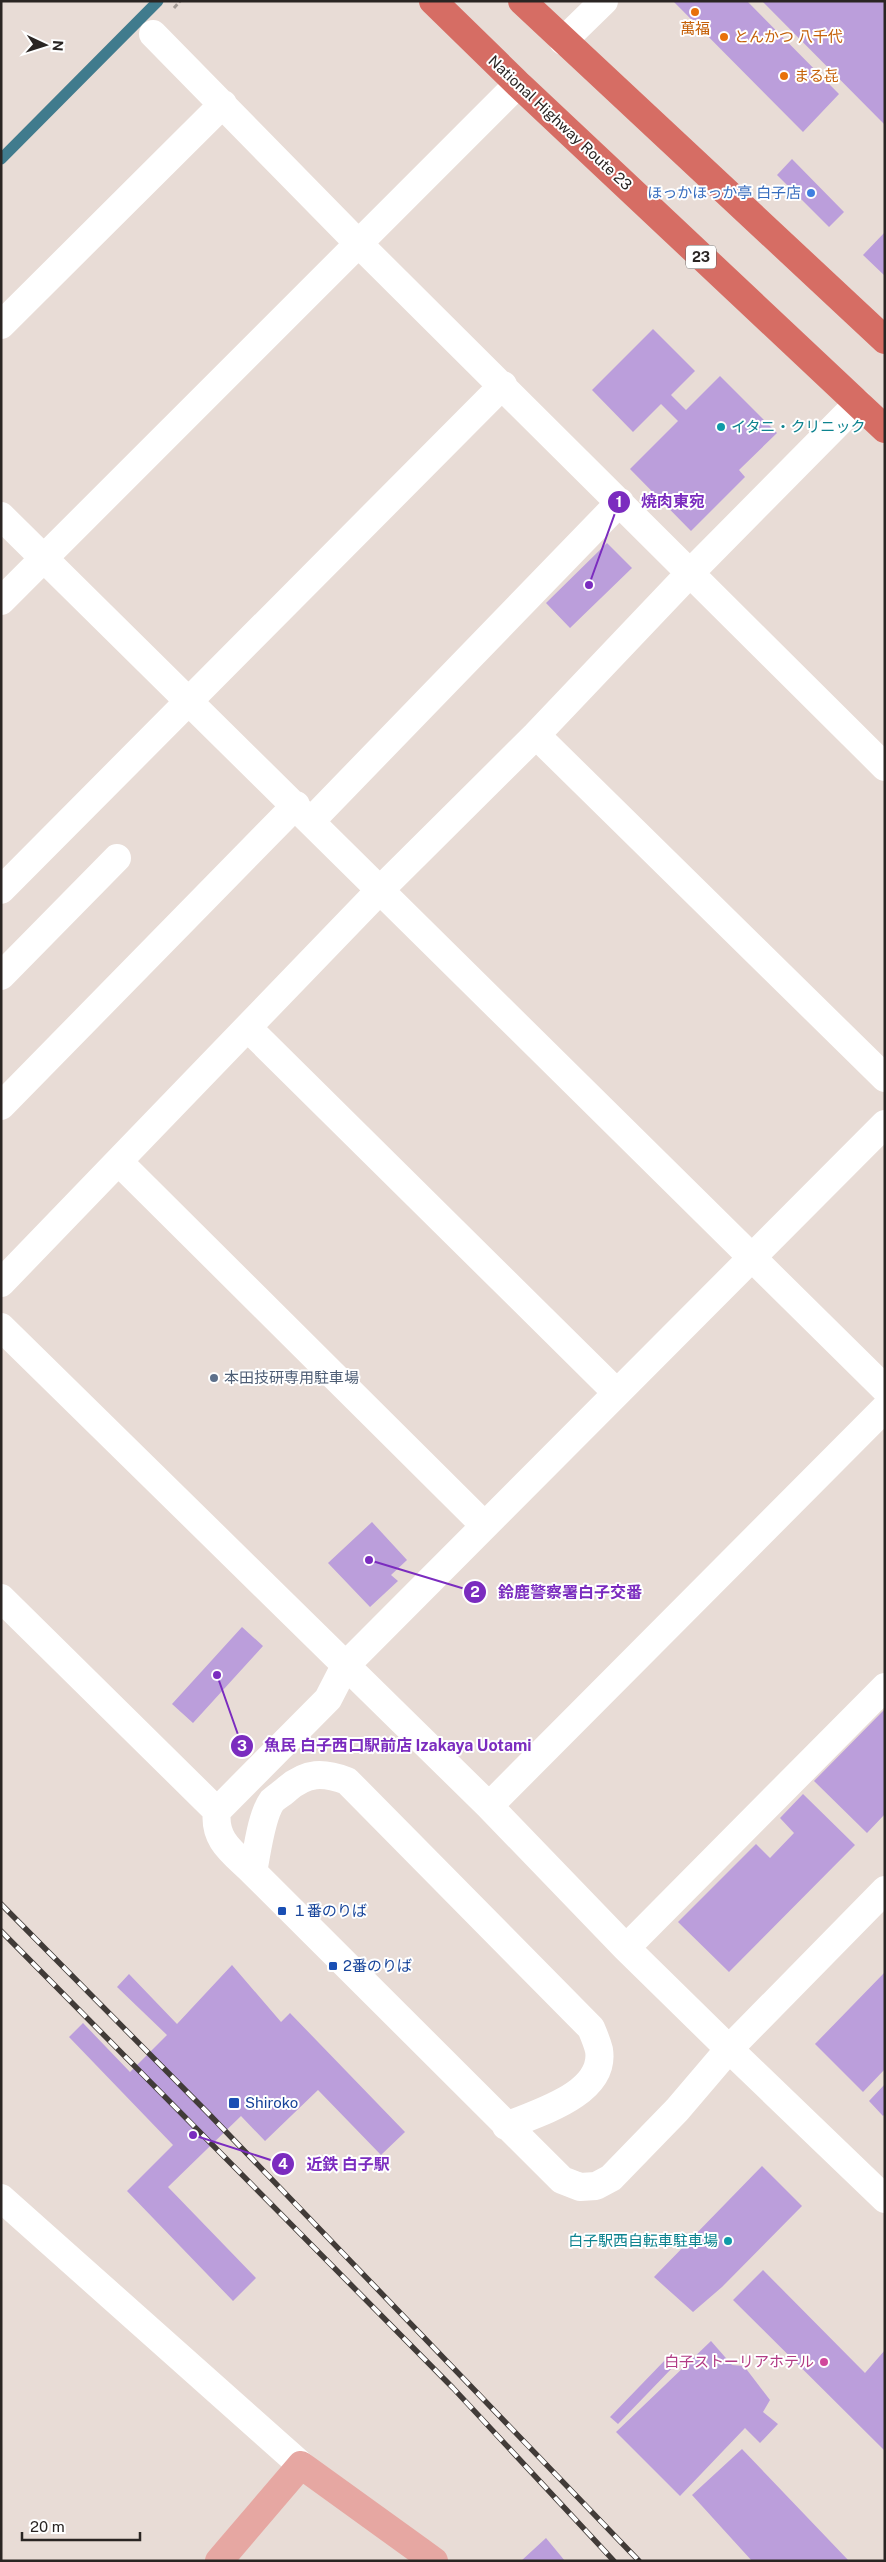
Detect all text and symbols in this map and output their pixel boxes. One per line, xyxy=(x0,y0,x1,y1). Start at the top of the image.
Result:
marker: 萬福 xyxy=(689,6,701,18)
north arrow xyxy=(20,20,70,70)
place label: 萬福 xyxy=(680,20,710,37)
place label: とんかつ 八千代 xyxy=(734,28,843,45)
marker: とんかつ 八千代 xyxy=(718,31,730,43)
text: N xyxy=(50,40,66,52)
street label: National Highway Route 23 xyxy=(485,52,635,194)
place label: まる㐂 xyxy=(794,67,839,84)
marker: まる㐂 xyxy=(778,70,790,82)
place label: ほっかほっか亭 白子店 xyxy=(647,184,801,201)
marker: ほっかほっか亭 白子店 xyxy=(805,187,817,199)
road number: 23 xyxy=(686,246,716,268)
place label: イタニ・クリニック xyxy=(731,418,865,435)
marker: イタニ・クリニック xyxy=(715,421,727,433)
callout: 焼肉東宛 xyxy=(606,486,715,517)
text: 焼肉東宛 xyxy=(641,492,705,511)
text: 1 xyxy=(616,493,622,510)
place label: 本田技研専用駐車場 xyxy=(224,1369,359,1386)
marker: 本田技研専用駐車場 xyxy=(208,1372,220,1384)
callout: 鈴鹿警察署白子交番 xyxy=(463,1577,652,1608)
text: 2 xyxy=(470,1583,480,1600)
text: 鈴鹿警察署白子交番 xyxy=(498,1583,642,1602)
callout: 魚民 白子西口駅前店 Izakaya Uotami xyxy=(230,1730,542,1761)
text: 魚民 白子西口駅前店 Izakaya Uotami xyxy=(264,1736,532,1755)
text: 3 xyxy=(237,1737,247,1754)
place label: １番のりば xyxy=(292,1902,367,1919)
marker: １番のりば xyxy=(276,1905,288,1917)
place label: 2番のりば xyxy=(343,1957,412,1974)
marker: 2番のりば xyxy=(327,1960,339,1972)
place label: Shiroko xyxy=(245,2094,298,2111)
marker: Shiroko xyxy=(227,2096,241,2110)
callout: 近鉄 白子駅 xyxy=(271,2148,400,2179)
text: 4 xyxy=(278,2155,288,2172)
text: 近鉄 白子駅 xyxy=(306,2155,390,2174)
place label: 白子駅西自転車駐車場 xyxy=(568,2232,718,2249)
marker: 白子駅西自転車駐車場 xyxy=(722,2235,734,2247)
place label: 白子ストーリアホテル xyxy=(664,2353,814,2370)
marker: 白子ストーリアホテル xyxy=(818,2356,830,2368)
scale bar xyxy=(22,2510,140,2542)
text: 20 m xyxy=(30,2518,65,2535)

